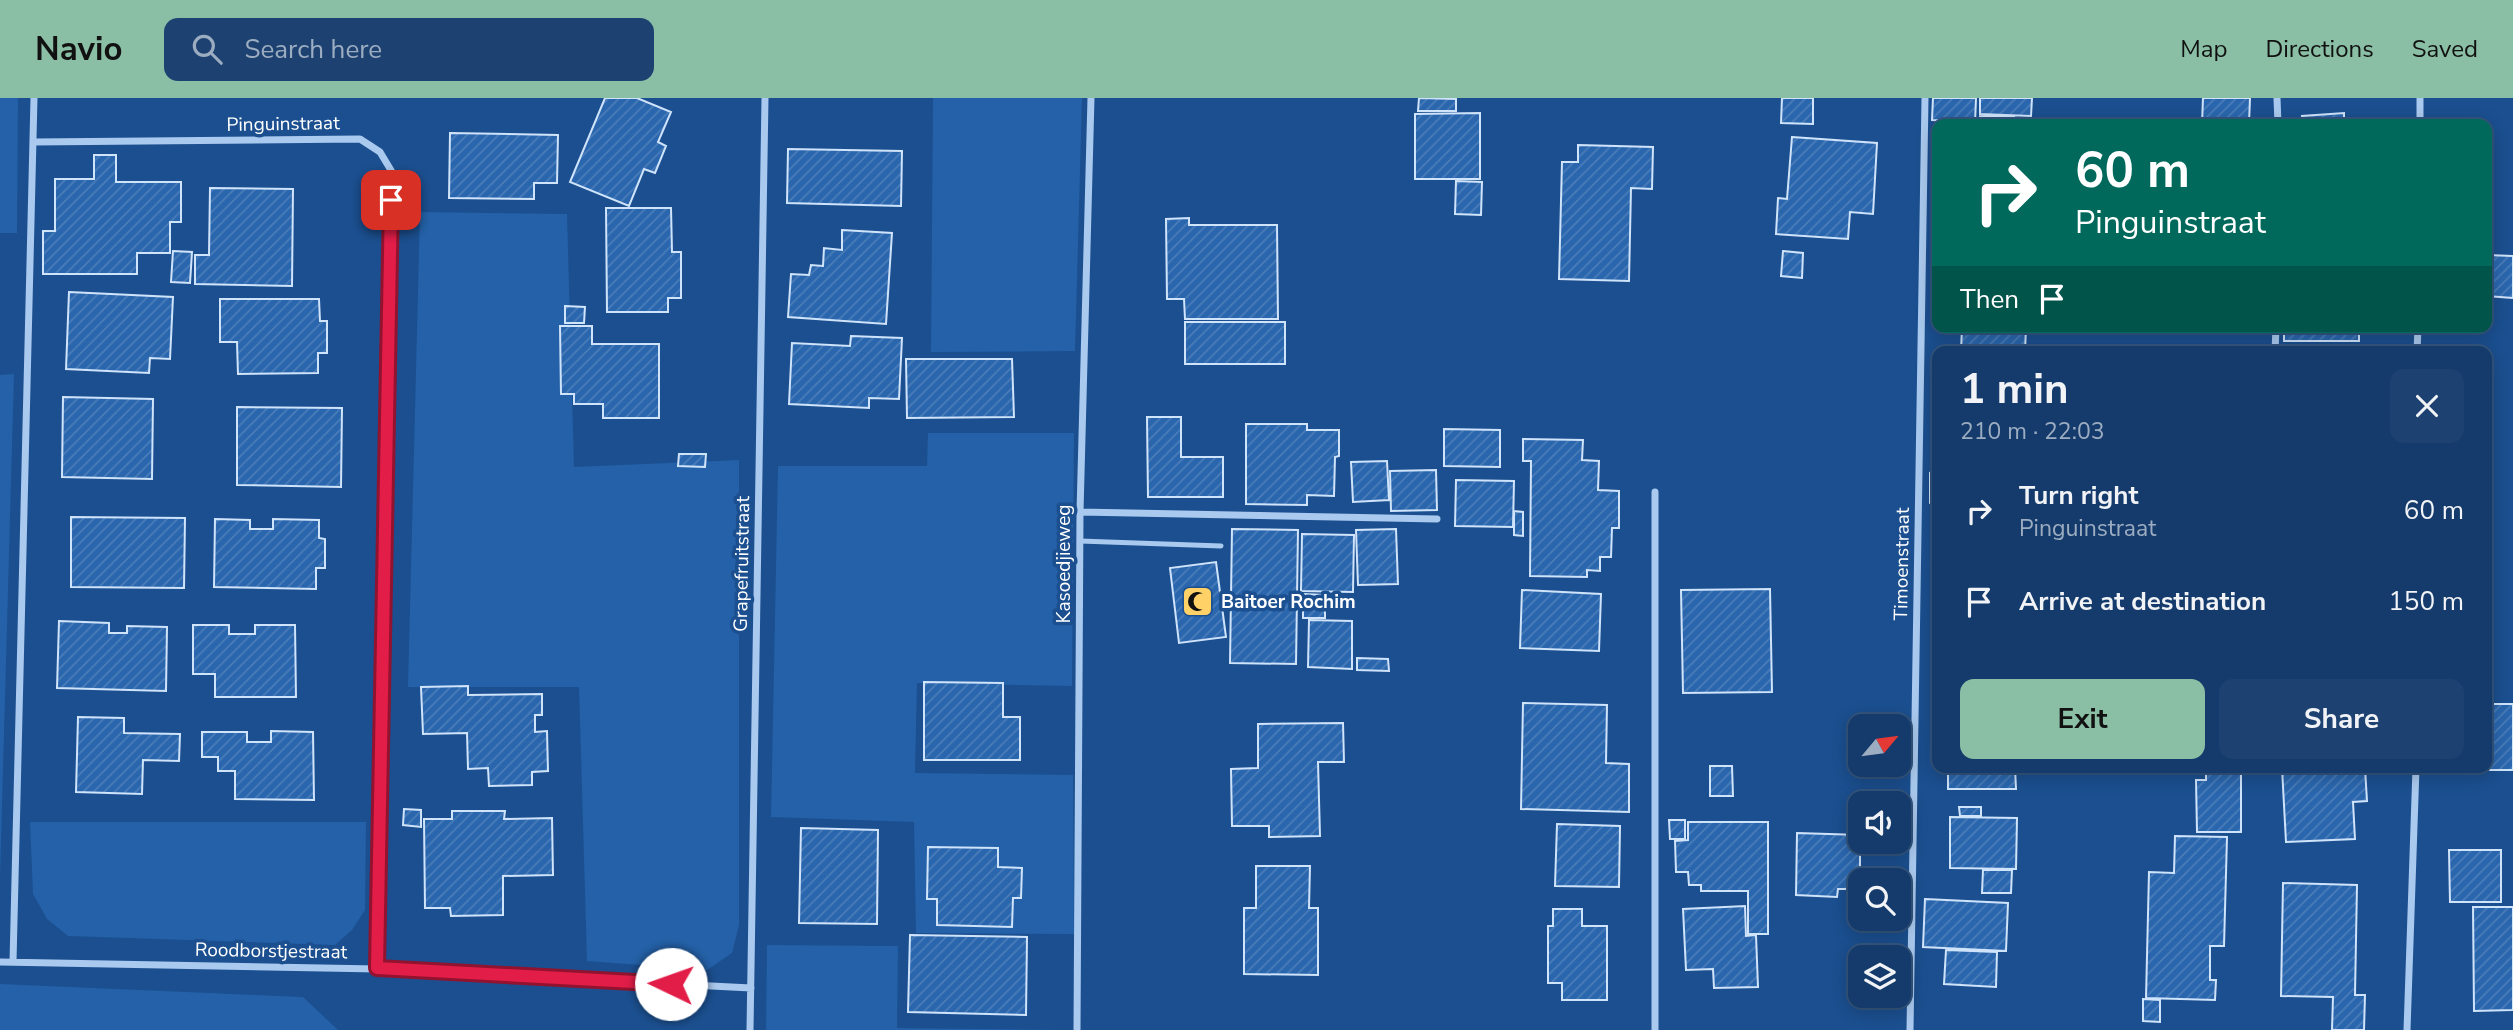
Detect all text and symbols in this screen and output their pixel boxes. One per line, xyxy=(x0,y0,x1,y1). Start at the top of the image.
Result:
search box xyxy=(164,18,654,81)
text: Navio xyxy=(35,27,122,72)
icon: search xyxy=(188,30,226,68)
text: Search here xyxy=(244,32,382,67)
text: Map xyxy=(2180,33,2227,65)
text: Directions xyxy=(2265,33,2374,65)
text: Saved xyxy=(2412,33,2478,65)
street label: Pinguinstraat xyxy=(226,110,340,138)
text: 60 m xyxy=(2075,137,2190,204)
icon: right xyxy=(1960,147,2051,238)
pin xyxy=(361,170,421,230)
icon: arrive xyxy=(372,181,410,219)
text: Pinguinstraat xyxy=(2075,201,2266,244)
icon: arrive xyxy=(2033,280,2071,318)
text: Then xyxy=(1960,282,2019,317)
text: 1 min xyxy=(1960,361,2069,418)
button: close xyxy=(2390,369,2464,443)
text: 210 m · 22:03 xyxy=(1960,416,2105,447)
text: Turn right xyxy=(2019,478,2138,513)
icon: right xyxy=(1960,492,1998,530)
text: 60 m xyxy=(2404,493,2464,528)
street label: Grapefruitstraat xyxy=(728,496,756,632)
street label: Kasoedjieweg xyxy=(1051,505,1077,623)
street label: Timoenstraat xyxy=(1888,507,1916,621)
text: Pinguinstraat xyxy=(2019,513,2156,544)
icon: arrive xyxy=(1960,583,1998,621)
text: Arrive at destination xyxy=(2019,584,2266,619)
text: 150 m xyxy=(2388,584,2464,619)
mosque icon: Baitoer Rochim xyxy=(1181,585,1215,619)
place label: Baitoer Rochim xyxy=(1221,589,1356,615)
button: Exit xyxy=(1960,679,2205,759)
button: Share xyxy=(2219,679,2464,759)
north arrow xyxy=(1848,714,1911,777)
map controls xyxy=(1848,714,1911,1008)
button: sound xyxy=(1848,791,1911,854)
button: search xyxy=(1848,868,1911,931)
street label: Roodborstjestraat xyxy=(195,937,348,965)
button: layers xyxy=(1848,945,1911,1008)
position arrow xyxy=(634,947,708,1021)

